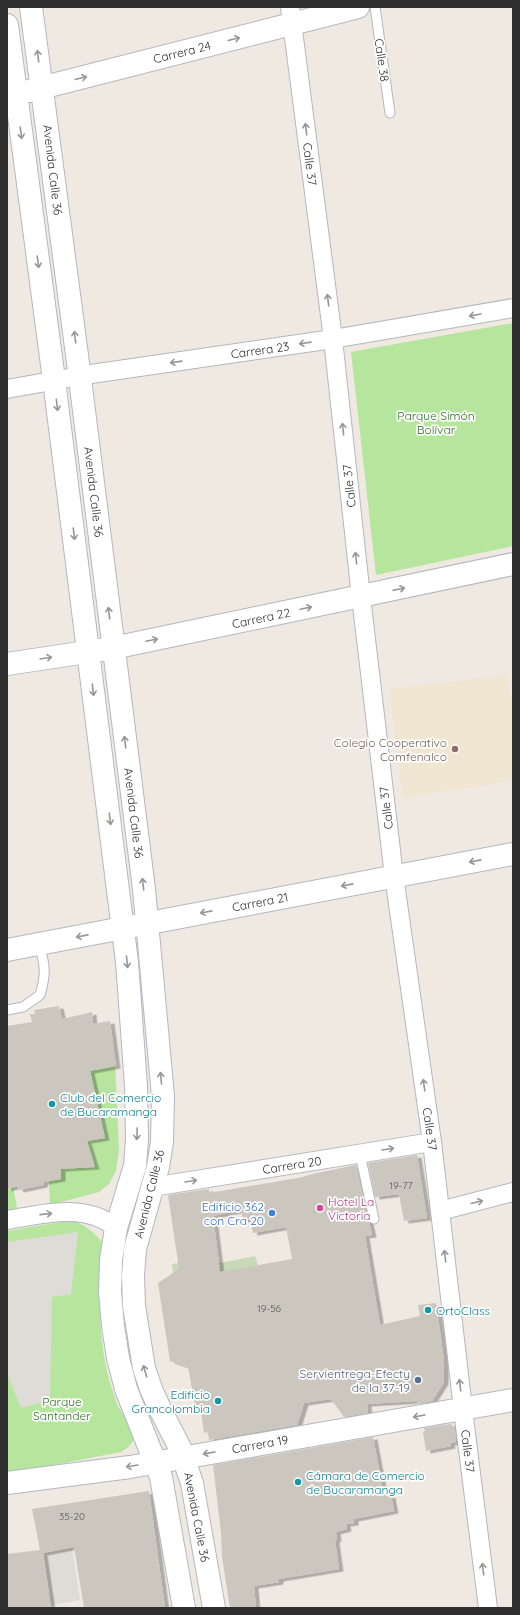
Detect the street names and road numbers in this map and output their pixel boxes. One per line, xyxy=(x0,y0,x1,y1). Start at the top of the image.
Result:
street label: Calle 38 xyxy=(372,37,392,83)
street label: Carrera 24 xyxy=(152,38,212,66)
street label: Avenida Calle 36 xyxy=(40,124,66,217)
street label: Calle 37 xyxy=(300,142,320,186)
street label: Carrera 23 xyxy=(230,338,290,362)
street label: Avenida Calle 36 xyxy=(81,446,107,539)
street label: Calle 37 xyxy=(339,464,359,508)
street label: Carrera 22 xyxy=(230,604,292,631)
street label: Avenida Calle 36 xyxy=(121,767,147,860)
street label: Calle 37 xyxy=(376,786,396,830)
street label: Carrera 21 xyxy=(231,889,289,915)
street label: Calle 37 xyxy=(420,1107,440,1151)
street label: Avenida Calle 36 xyxy=(131,1147,167,1240)
street label: Carrera 20 xyxy=(261,1153,323,1177)
street label: Calle 37 xyxy=(458,1429,478,1473)
street label: Carrera 19 xyxy=(231,1432,290,1456)
street label: Avenida Calle 36 xyxy=(181,1471,213,1564)

